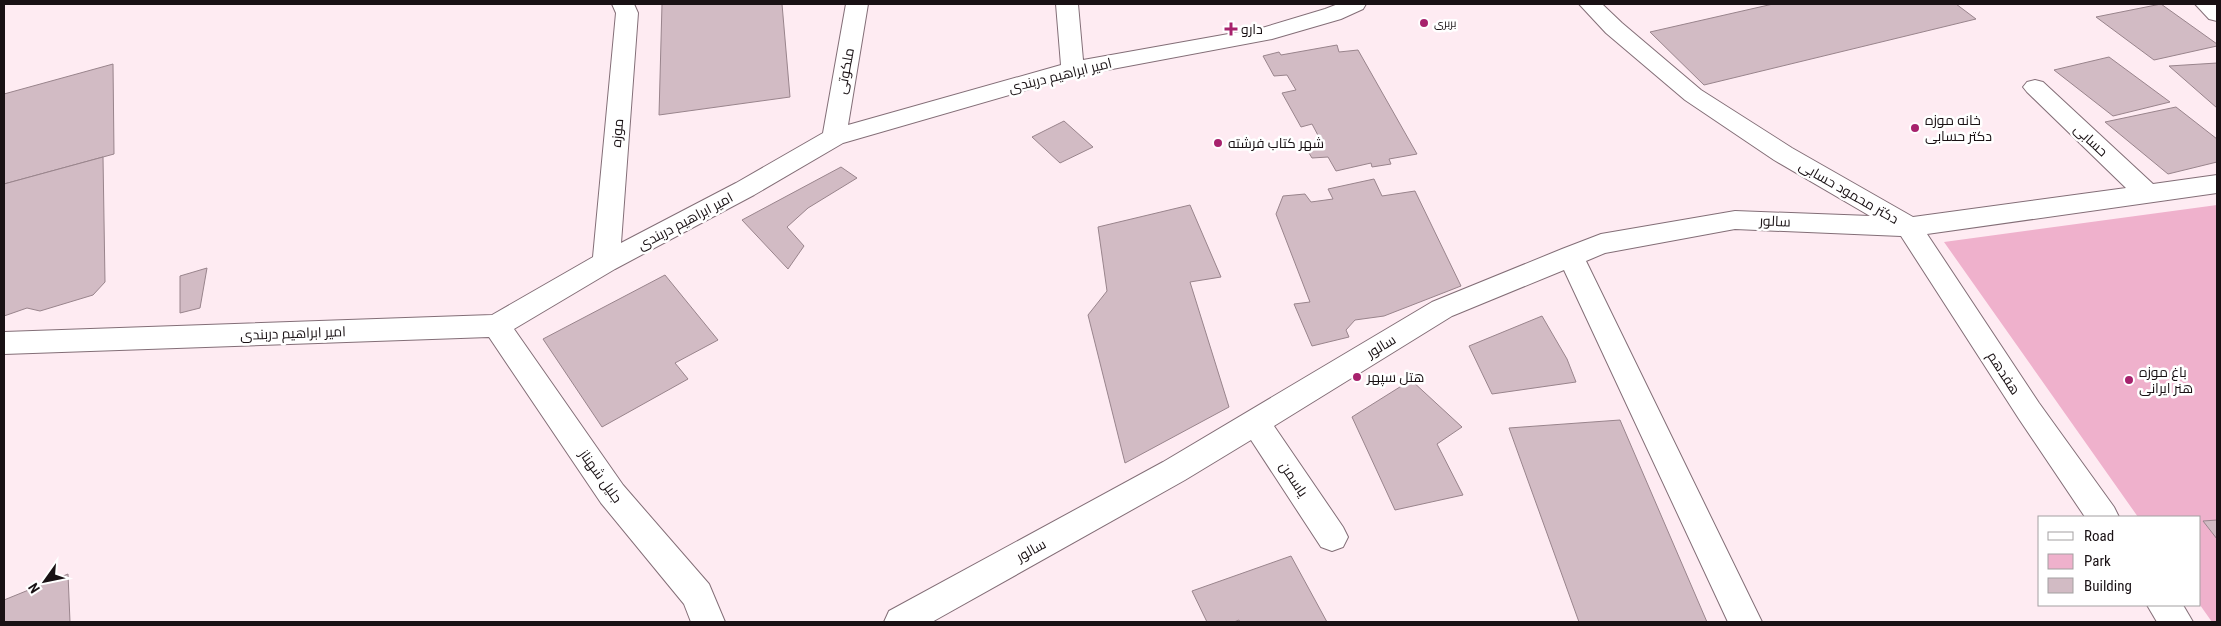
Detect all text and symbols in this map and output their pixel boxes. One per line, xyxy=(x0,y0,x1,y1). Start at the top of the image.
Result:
marker: بربری xyxy=(1418,17,1430,29)
place label: بربری xyxy=(1434,17,1456,30)
place label: دارو xyxy=(1241,21,1263,37)
marker: دارو xyxy=(1225,23,1237,35)
street label: ملکوتی xyxy=(833,47,857,95)
street label: امیر ابراهیم دربندی xyxy=(1007,54,1114,98)
place label: خانه موزه دکتر حسابی xyxy=(1925,112,1992,144)
street label: موزه xyxy=(608,118,626,148)
street label: حسابی xyxy=(2071,120,2111,160)
marker: خانه موزه دکتر حسابی xyxy=(1909,122,1921,134)
place label: شهر کتاب فرشته xyxy=(1228,135,1324,151)
marker: شهر کتاب فرشته xyxy=(1212,137,1224,149)
street label: دکتر محمود حسابی xyxy=(1796,157,1902,227)
street label: امیر ابراهیم دربندی xyxy=(635,189,736,255)
street label: سالور xyxy=(1758,212,1791,230)
street label: امیر ابراهیم دربندی xyxy=(240,323,346,345)
street label: سالور xyxy=(1363,331,1399,361)
street label: هفدهم xyxy=(1983,349,2024,399)
place label: باغ موزه هنر ایرانی xyxy=(2139,364,2193,396)
place label: هتل سپهر xyxy=(1366,369,1424,387)
marker: هتل سپهر xyxy=(1351,371,1363,383)
marker: باغ موزه هنر ایرانی xyxy=(2123,374,2135,386)
street label: جلیل شهناز xyxy=(576,445,626,506)
street label: یاسمن xyxy=(1277,458,1312,500)
legend xyxy=(2038,516,2201,606)
text: Road xyxy=(2084,527,2114,545)
street label: سالور xyxy=(1013,535,1049,565)
text: Park xyxy=(2084,552,2111,570)
north arrow xyxy=(20,556,70,606)
text: Building xyxy=(2084,577,2132,595)
text: N xyxy=(25,580,43,596)

